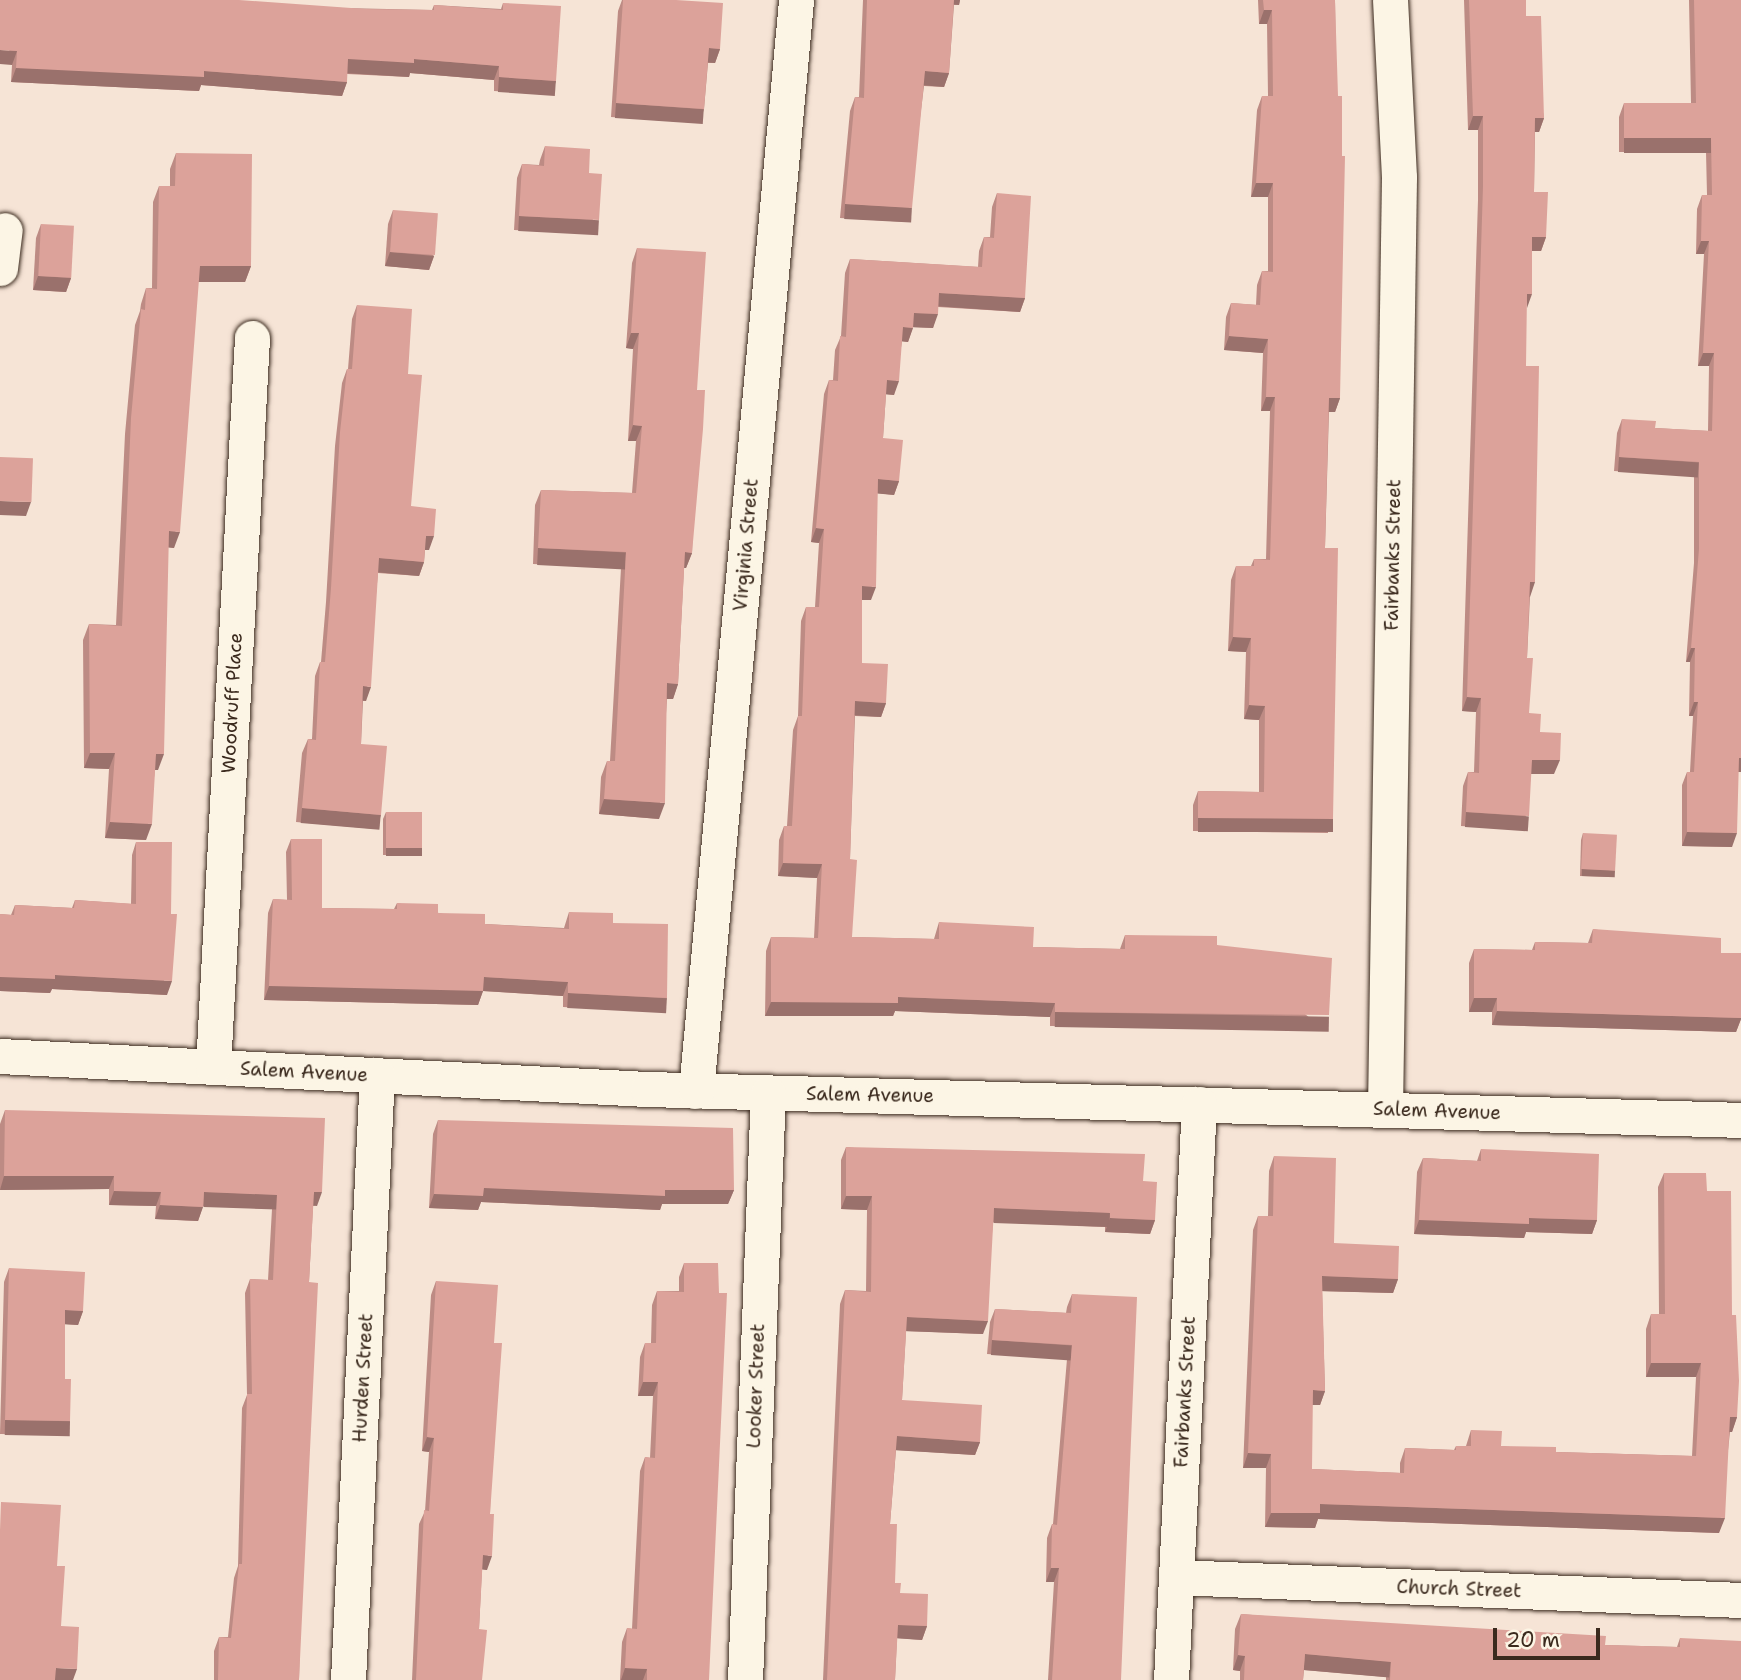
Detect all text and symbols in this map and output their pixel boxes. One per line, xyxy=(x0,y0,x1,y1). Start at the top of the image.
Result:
street label: Virginia Street xyxy=(729,478,763,612)
street label: Fairbanks Street xyxy=(1380,479,1406,631)
street label: Woodruff Place xyxy=(217,632,247,774)
street label: Salem Avenue xyxy=(239,1057,369,1087)
street label: Salem Avenue xyxy=(806,1082,934,1108)
street label: Salem Avenue xyxy=(1373,1097,1501,1125)
street label: Hurden Street xyxy=(348,1313,378,1443)
street label: Fairbanks Street xyxy=(1170,1316,1200,1468)
street label: Looker Street xyxy=(742,1323,770,1449)
street label: Church Street xyxy=(1396,1575,1522,1603)
scale bar xyxy=(1496,1614,1603,1658)
text: 20 m xyxy=(1506,1626,1560,1654)

